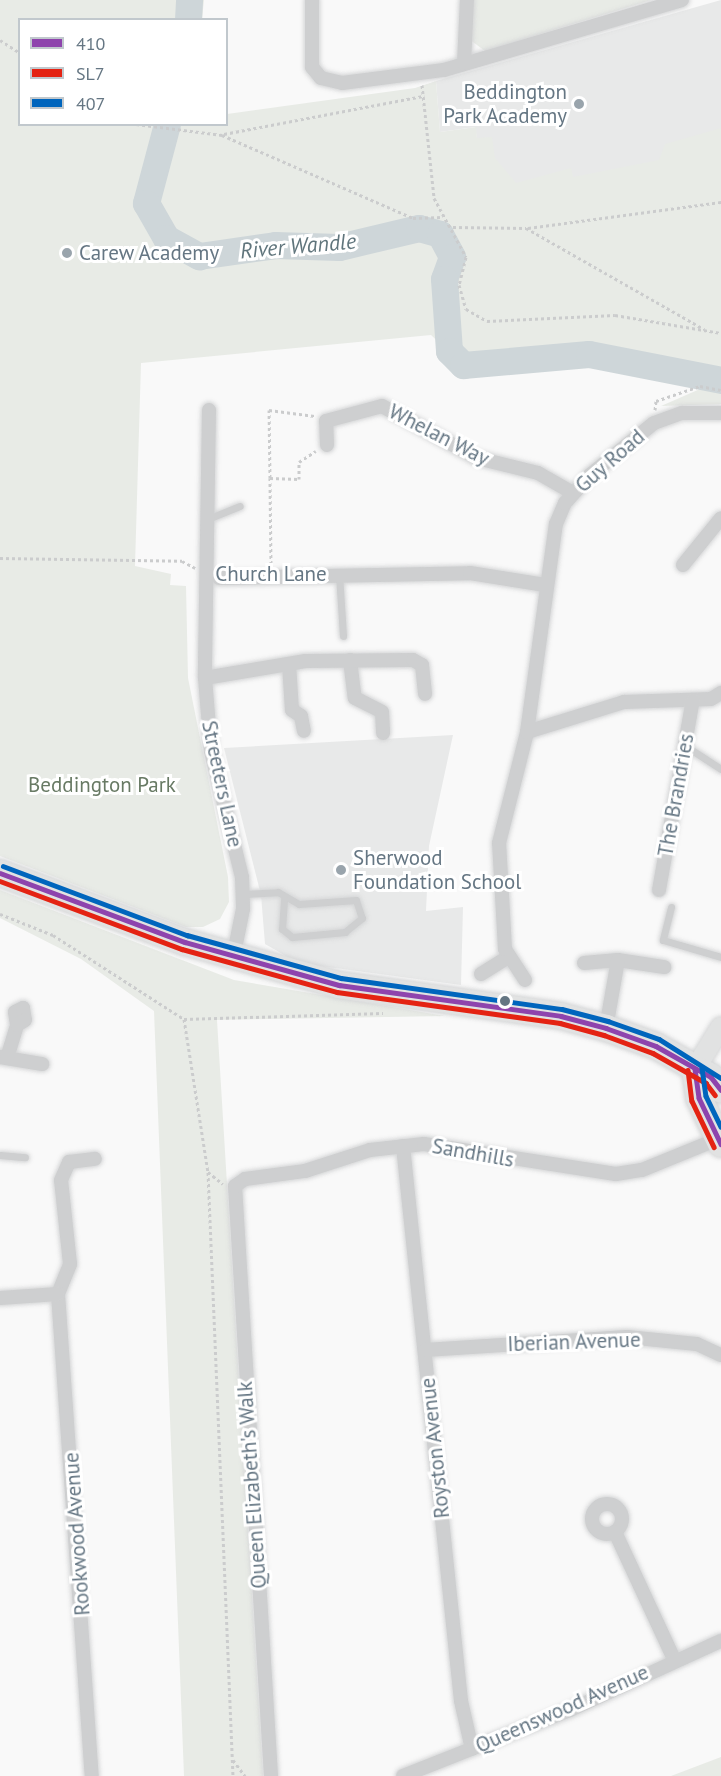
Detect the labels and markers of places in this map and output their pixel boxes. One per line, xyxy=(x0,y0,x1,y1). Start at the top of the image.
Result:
place label: Beddington Park Academy xyxy=(442,79,567,129)
marker: Beddington Park Academy xyxy=(572,97,586,111)
place label: Carew Academy xyxy=(79,240,220,266)
marker: Carew Academy xyxy=(60,246,74,260)
place label: Sherwood Foundation School xyxy=(353,845,521,895)
marker: Sherwood Foundation School xyxy=(334,863,348,877)
unlabelled marker xyxy=(499,995,511,1007)

